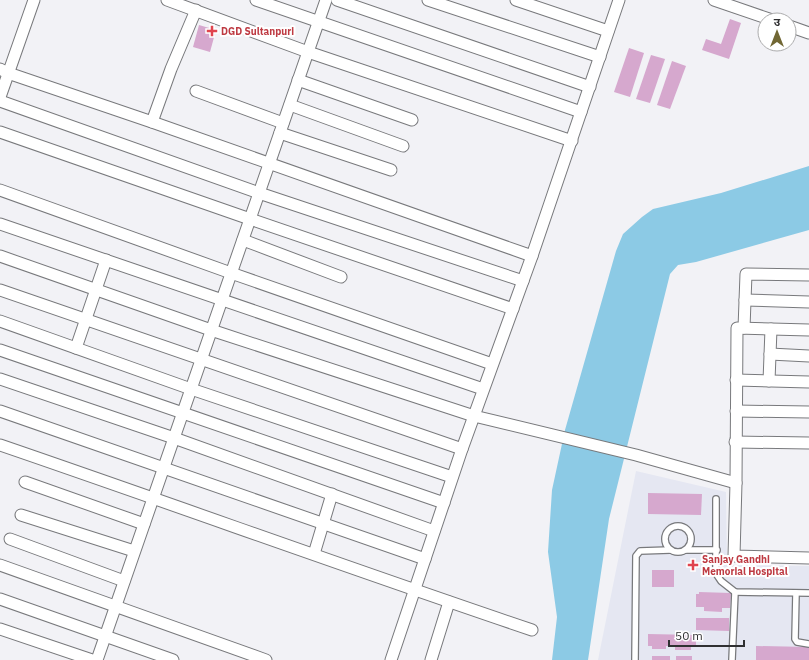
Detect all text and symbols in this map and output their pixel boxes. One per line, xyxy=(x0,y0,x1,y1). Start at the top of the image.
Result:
north arrow xyxy=(757,12,797,52)
text: उ xyxy=(774,15,781,29)
marker: DGD Sultanpuri xyxy=(206,25,218,37)
place label: DGD Sultanpuri xyxy=(221,25,294,38)
place label: Sanjay Gandhi Memorial Hospital xyxy=(702,553,788,578)
marker: Sanjay Gandhi Memorial Hospital xyxy=(687,559,699,571)
scale bar xyxy=(669,622,744,648)
text: 50 m xyxy=(675,628,703,643)

